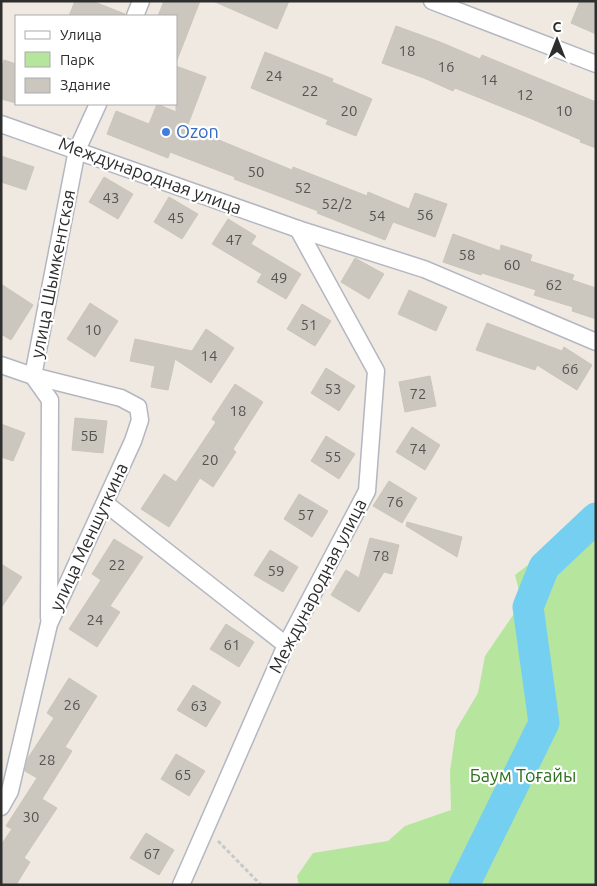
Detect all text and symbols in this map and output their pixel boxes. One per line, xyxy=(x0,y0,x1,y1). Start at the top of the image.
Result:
legend xyxy=(15,15,178,105)
north arrow xyxy=(532,15,582,65)
text: С xyxy=(553,19,562,35)
text: Улица xyxy=(60,26,102,43)
house number: 18 xyxy=(399,42,415,59)
text: Парк xyxy=(60,51,95,68)
house number: 16 xyxy=(438,58,454,75)
house number: 24 xyxy=(266,67,282,84)
house number: 14 xyxy=(481,71,497,88)
text: Здание xyxy=(60,76,111,93)
house number: 22 xyxy=(302,82,318,99)
house number: 12 xyxy=(517,86,533,103)
house number: 20 xyxy=(341,102,357,119)
house number: 10 xyxy=(556,102,572,119)
place label: Ozon xyxy=(176,121,219,141)
marker: Ozon xyxy=(160,126,172,138)
street label: Международная улица xyxy=(56,133,245,217)
house number: 50 xyxy=(248,163,264,180)
house number: 52 xyxy=(295,179,311,196)
street label: улица Шымкентская xyxy=(26,188,78,360)
house number: 43 xyxy=(103,189,119,206)
house number: 52/2 xyxy=(322,195,352,212)
house number: 56 xyxy=(417,206,433,223)
house number: 54 xyxy=(369,207,385,224)
house number: 45 xyxy=(168,209,184,226)
house number: 47 xyxy=(226,231,242,248)
house number: 58 xyxy=(459,246,475,263)
house number: 60 xyxy=(504,256,520,273)
house number: 49 xyxy=(271,269,287,286)
house number: 62 xyxy=(546,276,562,293)
house number: 51 xyxy=(301,316,317,333)
house number: 10 xyxy=(85,321,101,338)
house number: 14 xyxy=(201,347,217,364)
house number: 66 xyxy=(562,360,578,377)
house number: 53 xyxy=(325,380,341,397)
house number: 72 xyxy=(410,385,426,402)
house number: 18 xyxy=(230,402,246,419)
house number: 5Б xyxy=(80,427,98,444)
house number: 74 xyxy=(410,440,426,457)
house number: 55 xyxy=(325,448,341,465)
house number: 20 xyxy=(202,451,218,468)
street label: улица Меншуткина xyxy=(45,459,131,614)
house number: 76 xyxy=(387,493,403,510)
street label: Международная улица xyxy=(264,495,370,676)
house number: 57 xyxy=(298,506,314,523)
house number: 78 xyxy=(373,547,389,564)
house number: 22 xyxy=(109,556,125,573)
house number: 59 xyxy=(268,562,284,579)
house number: 24 xyxy=(87,611,103,628)
house number: 61 xyxy=(224,636,240,653)
house number: 26 xyxy=(64,696,80,713)
house number: 63 xyxy=(191,697,207,714)
house number: 28 xyxy=(39,751,55,768)
park label: Баум Тоғайы xyxy=(470,765,576,785)
house number: 65 xyxy=(175,766,191,783)
house number: 30 xyxy=(23,808,39,825)
house number: 67 xyxy=(144,845,160,862)

